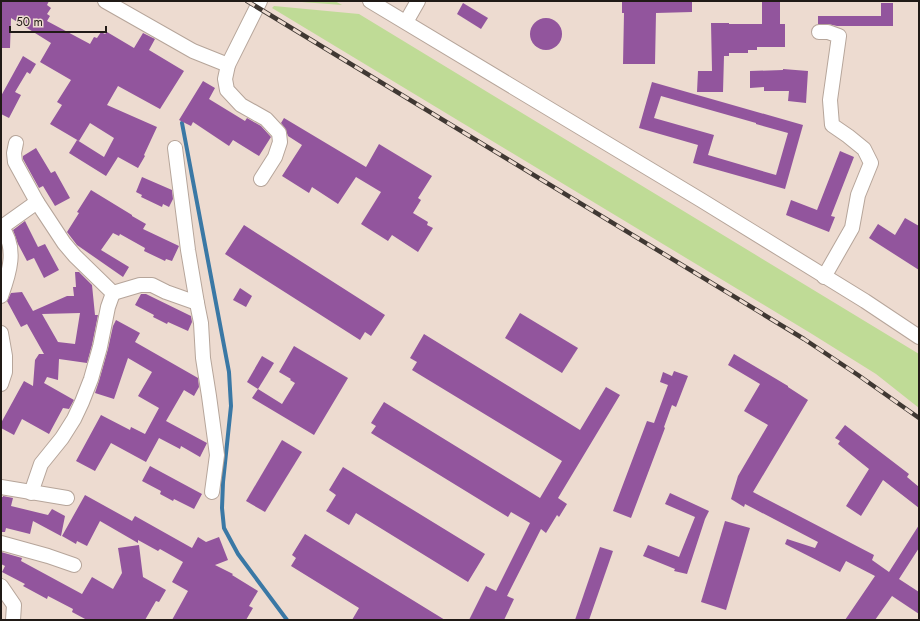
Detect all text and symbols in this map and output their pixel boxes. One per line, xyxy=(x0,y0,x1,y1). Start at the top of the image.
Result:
scale bar xyxy=(10,8,106,34)
text: 50 m xyxy=(16,13,43,31)

